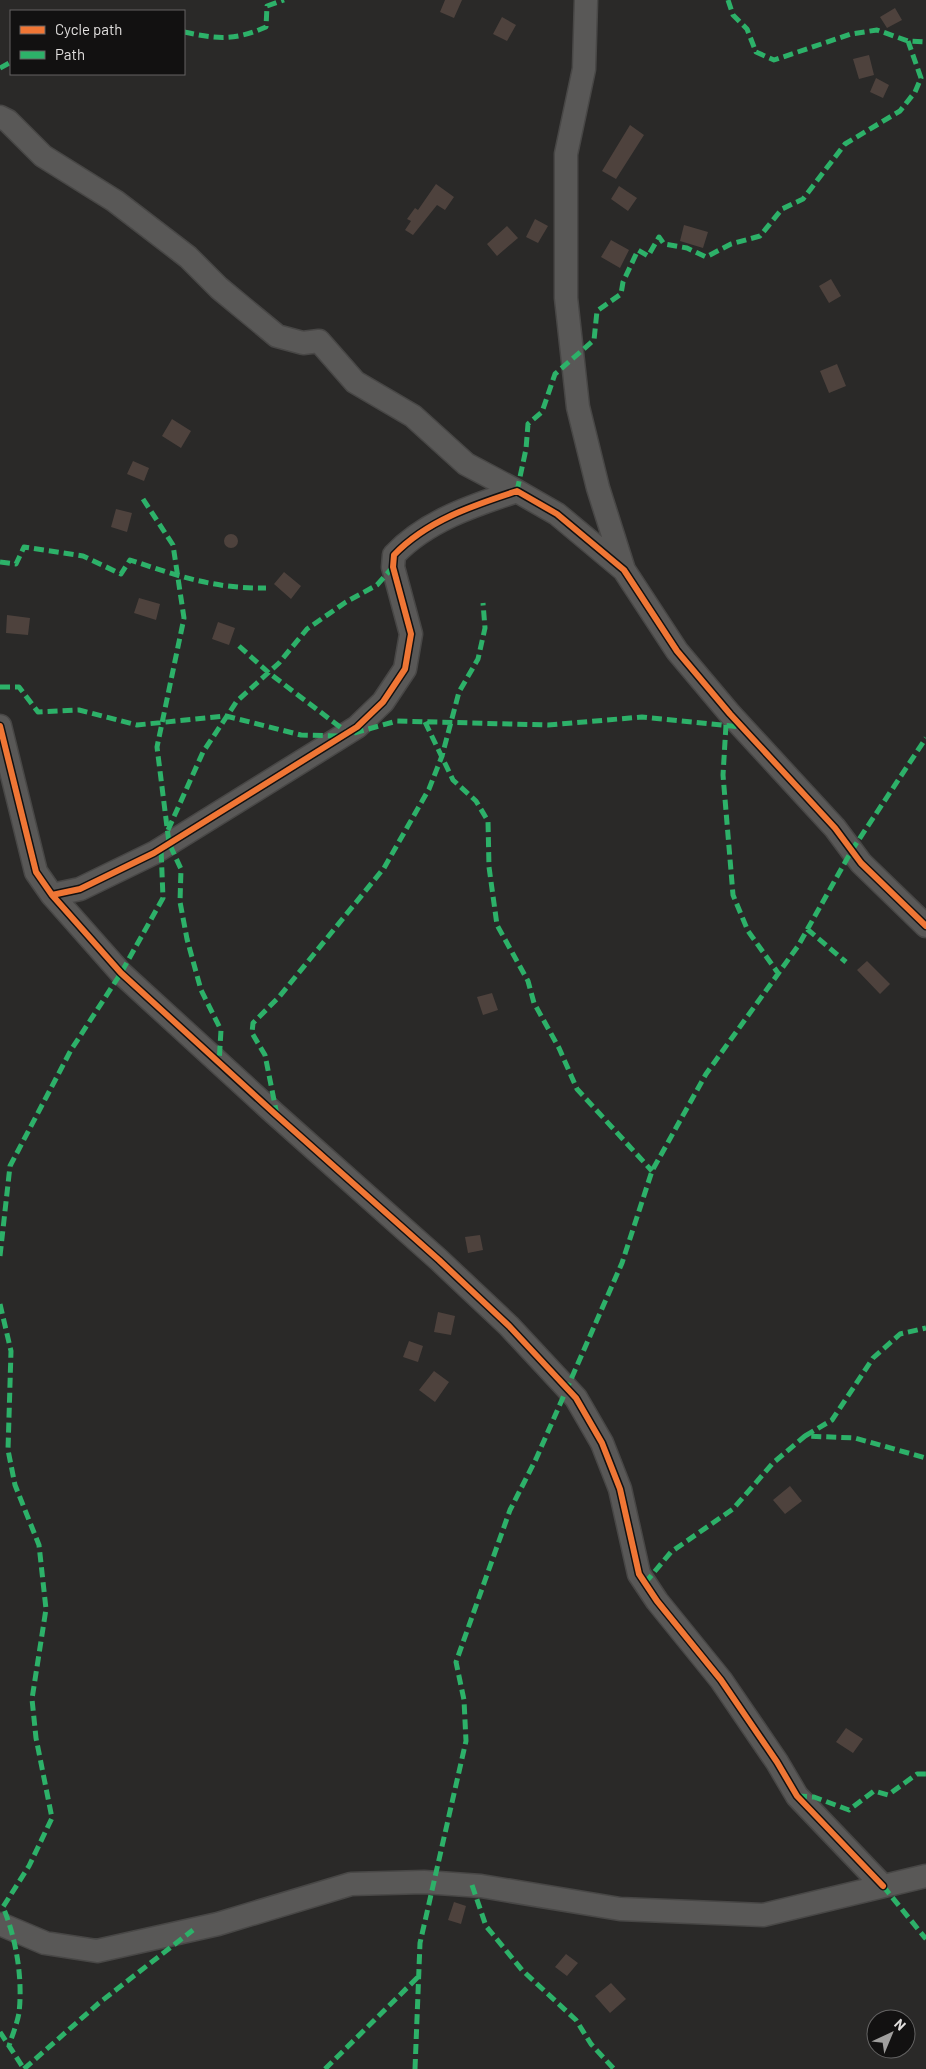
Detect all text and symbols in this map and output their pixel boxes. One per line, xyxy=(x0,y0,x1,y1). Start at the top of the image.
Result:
legend xyxy=(10,10,185,75)
text: Cycle path xyxy=(55,20,122,38)
text: Path xyxy=(55,45,85,63)
north arrow xyxy=(866,2009,916,2059)
text: N xyxy=(891,2015,910,2034)

